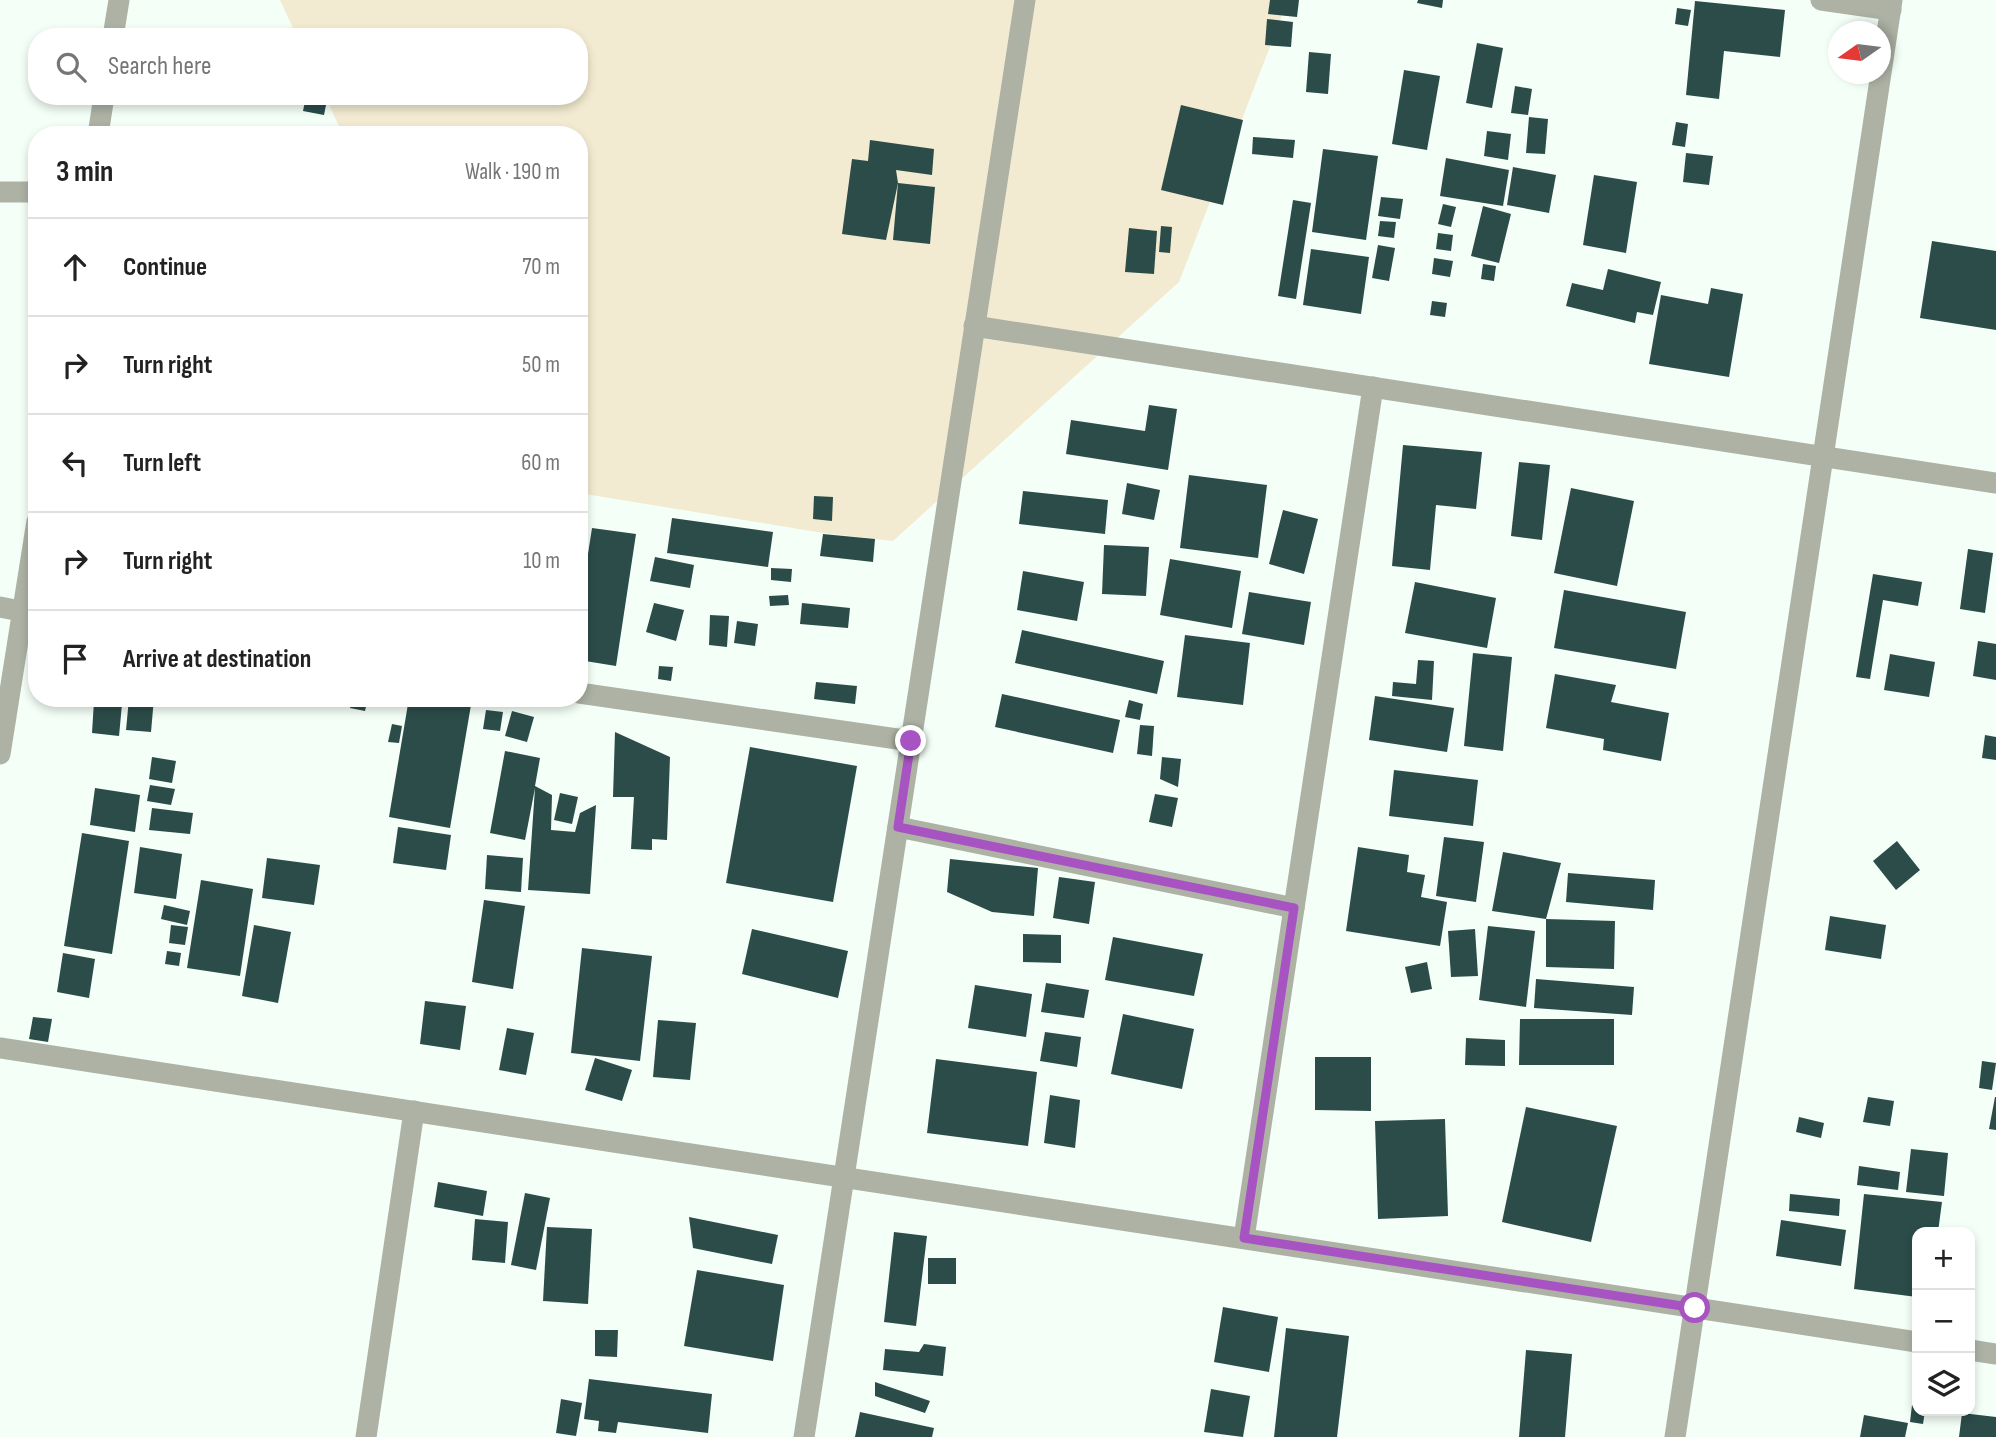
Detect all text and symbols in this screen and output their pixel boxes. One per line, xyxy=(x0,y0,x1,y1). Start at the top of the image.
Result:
north arrow xyxy=(1828,21,1891,84)
search box xyxy=(28,28,588,105)
icon: search xyxy=(52,48,90,86)
text: Search here xyxy=(108,51,211,82)
text: 3 min xyxy=(56,154,113,190)
text: Walk · 190 m xyxy=(465,158,560,186)
icon: ahead xyxy=(56,248,94,286)
text: Continue xyxy=(123,252,207,283)
text: 70 m xyxy=(522,253,560,281)
icon: right xyxy=(56,346,94,384)
text: Turn right xyxy=(123,350,212,381)
text: 50 m xyxy=(522,351,560,379)
icon: left xyxy=(56,444,94,482)
text: Turn left xyxy=(123,448,201,479)
text: 60 m xyxy=(521,449,560,477)
icon: right xyxy=(56,542,94,580)
text: Turn right xyxy=(123,546,212,577)
text: 10 m xyxy=(523,547,560,575)
icon: arrive xyxy=(56,640,94,678)
text: Arrive at destination xyxy=(123,644,311,675)
route end xyxy=(895,725,926,756)
map controls xyxy=(1912,1227,1975,1416)
button: + xyxy=(1912,1227,1975,1290)
button: − xyxy=(1912,1290,1975,1353)
route start xyxy=(1679,1292,1710,1323)
button: layers xyxy=(1912,1353,1975,1416)

